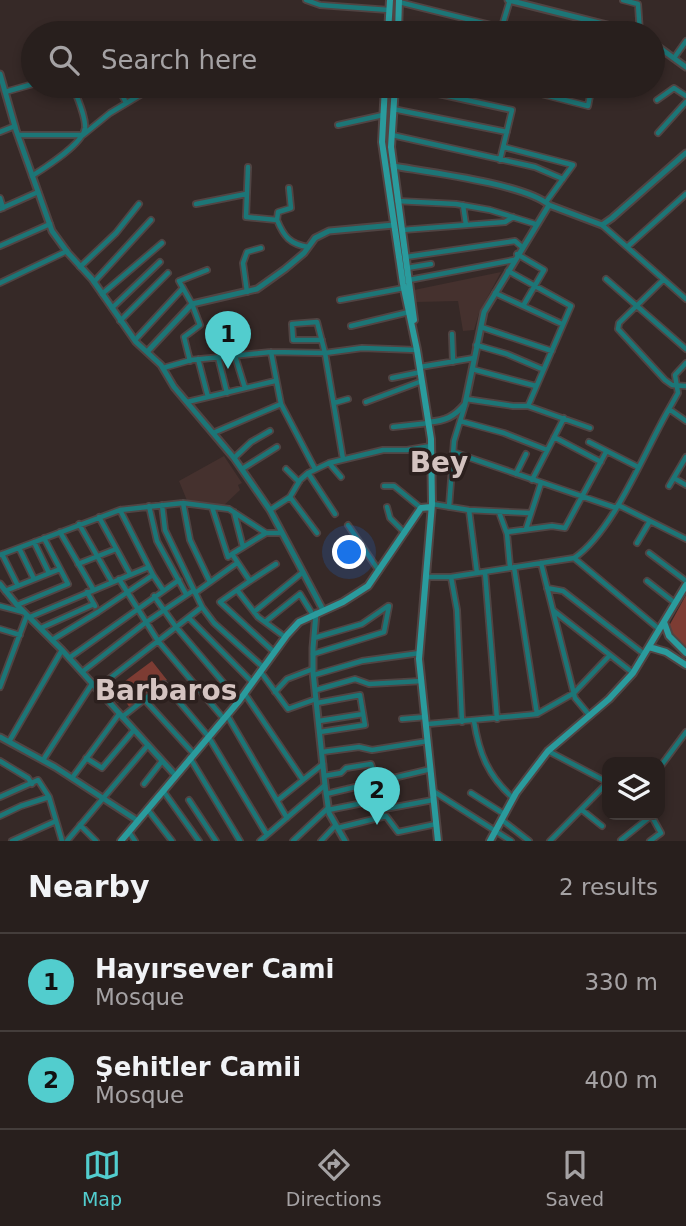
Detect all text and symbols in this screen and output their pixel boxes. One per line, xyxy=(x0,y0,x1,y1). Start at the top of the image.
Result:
search box xyxy=(21,21,665,98)
icon: search xyxy=(45,41,83,79)
text: Search here xyxy=(101,45,257,75)
pin: 1 xyxy=(205,311,251,369)
district label: Bey xyxy=(410,446,468,479)
your location xyxy=(332,535,366,569)
district label: Barbaros xyxy=(95,674,237,707)
map controls xyxy=(602,757,665,820)
button: layers xyxy=(602,757,665,820)
pin: 2 xyxy=(354,767,400,825)
text: Nearby xyxy=(28,869,150,904)
text: 2 results xyxy=(559,874,658,900)
text: Hayırsever Cami xyxy=(95,954,334,984)
text: 1 xyxy=(43,969,59,995)
text: 330 m xyxy=(584,969,658,995)
text: Mosque xyxy=(95,984,184,1010)
text: Şehitler Camii xyxy=(95,1052,301,1082)
text: 2 xyxy=(43,1067,59,1093)
text: 400 m xyxy=(584,1067,658,1093)
text: Mosque xyxy=(95,1082,184,1108)
tab: Map xyxy=(82,1146,122,1210)
tab: Directions xyxy=(286,1146,382,1210)
tab: Saved xyxy=(545,1146,604,1210)

